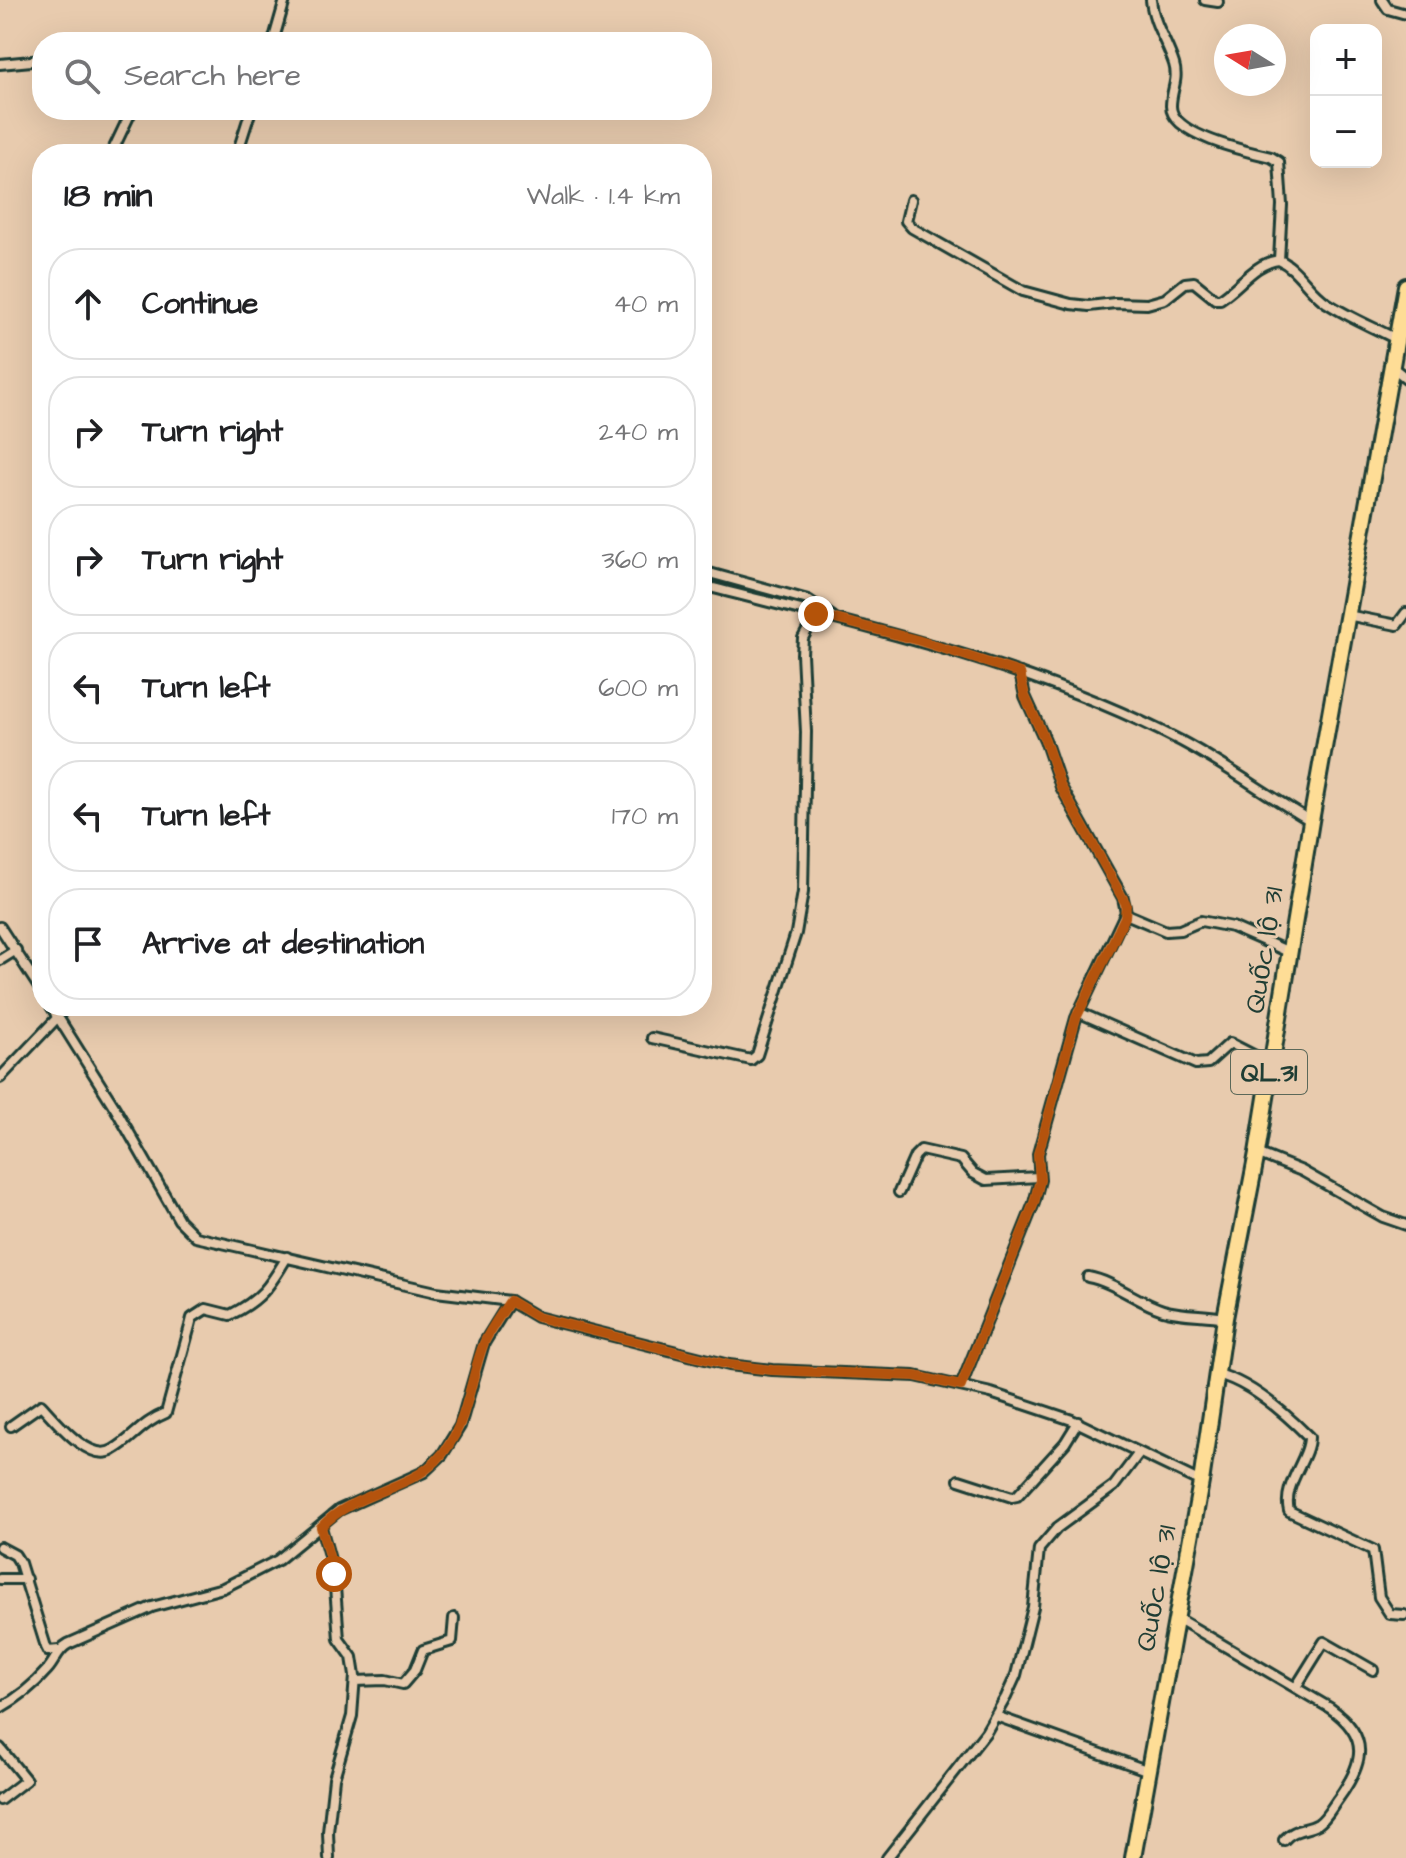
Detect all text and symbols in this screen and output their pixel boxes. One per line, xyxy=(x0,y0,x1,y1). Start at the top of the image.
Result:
north arrow xyxy=(1214,24,1286,96)
map controls xyxy=(1310,24,1382,168)
button: + xyxy=(1310,24,1382,96)
search box xyxy=(32,32,712,120)
icon: search xyxy=(60,54,104,98)
text: Search here xyxy=(124,55,301,97)
button: − xyxy=(1310,96,1382,168)
text: 18 min xyxy=(64,172,153,220)
text: Walk · 1.4 km xyxy=(526,178,680,214)
icon: ahead xyxy=(66,282,110,326)
text: Continue xyxy=(142,283,258,325)
text: 40 m xyxy=(613,286,678,322)
icon: right xyxy=(66,410,110,454)
text: Turn right xyxy=(142,411,283,453)
text: 240 m xyxy=(598,414,678,450)
icon: right xyxy=(66,538,110,582)
text: Turn right xyxy=(142,539,283,581)
text: 360 m xyxy=(601,542,678,578)
route end xyxy=(798,596,834,632)
icon: left xyxy=(66,666,110,710)
text: Turn left xyxy=(142,667,270,709)
text: 600 m xyxy=(598,670,678,706)
icon: left xyxy=(66,794,110,838)
text: Turn left xyxy=(142,795,270,837)
text: 170 m xyxy=(612,798,678,834)
street label: Quốc lộ 31 xyxy=(1235,884,1294,1016)
icon: arrive xyxy=(66,922,110,966)
text: Arrive at destination xyxy=(142,923,424,965)
road number: QL.31 xyxy=(1231,1050,1307,1094)
street label: Quốc lộ 31 xyxy=(1126,1522,1187,1655)
route start xyxy=(316,1556,352,1592)

